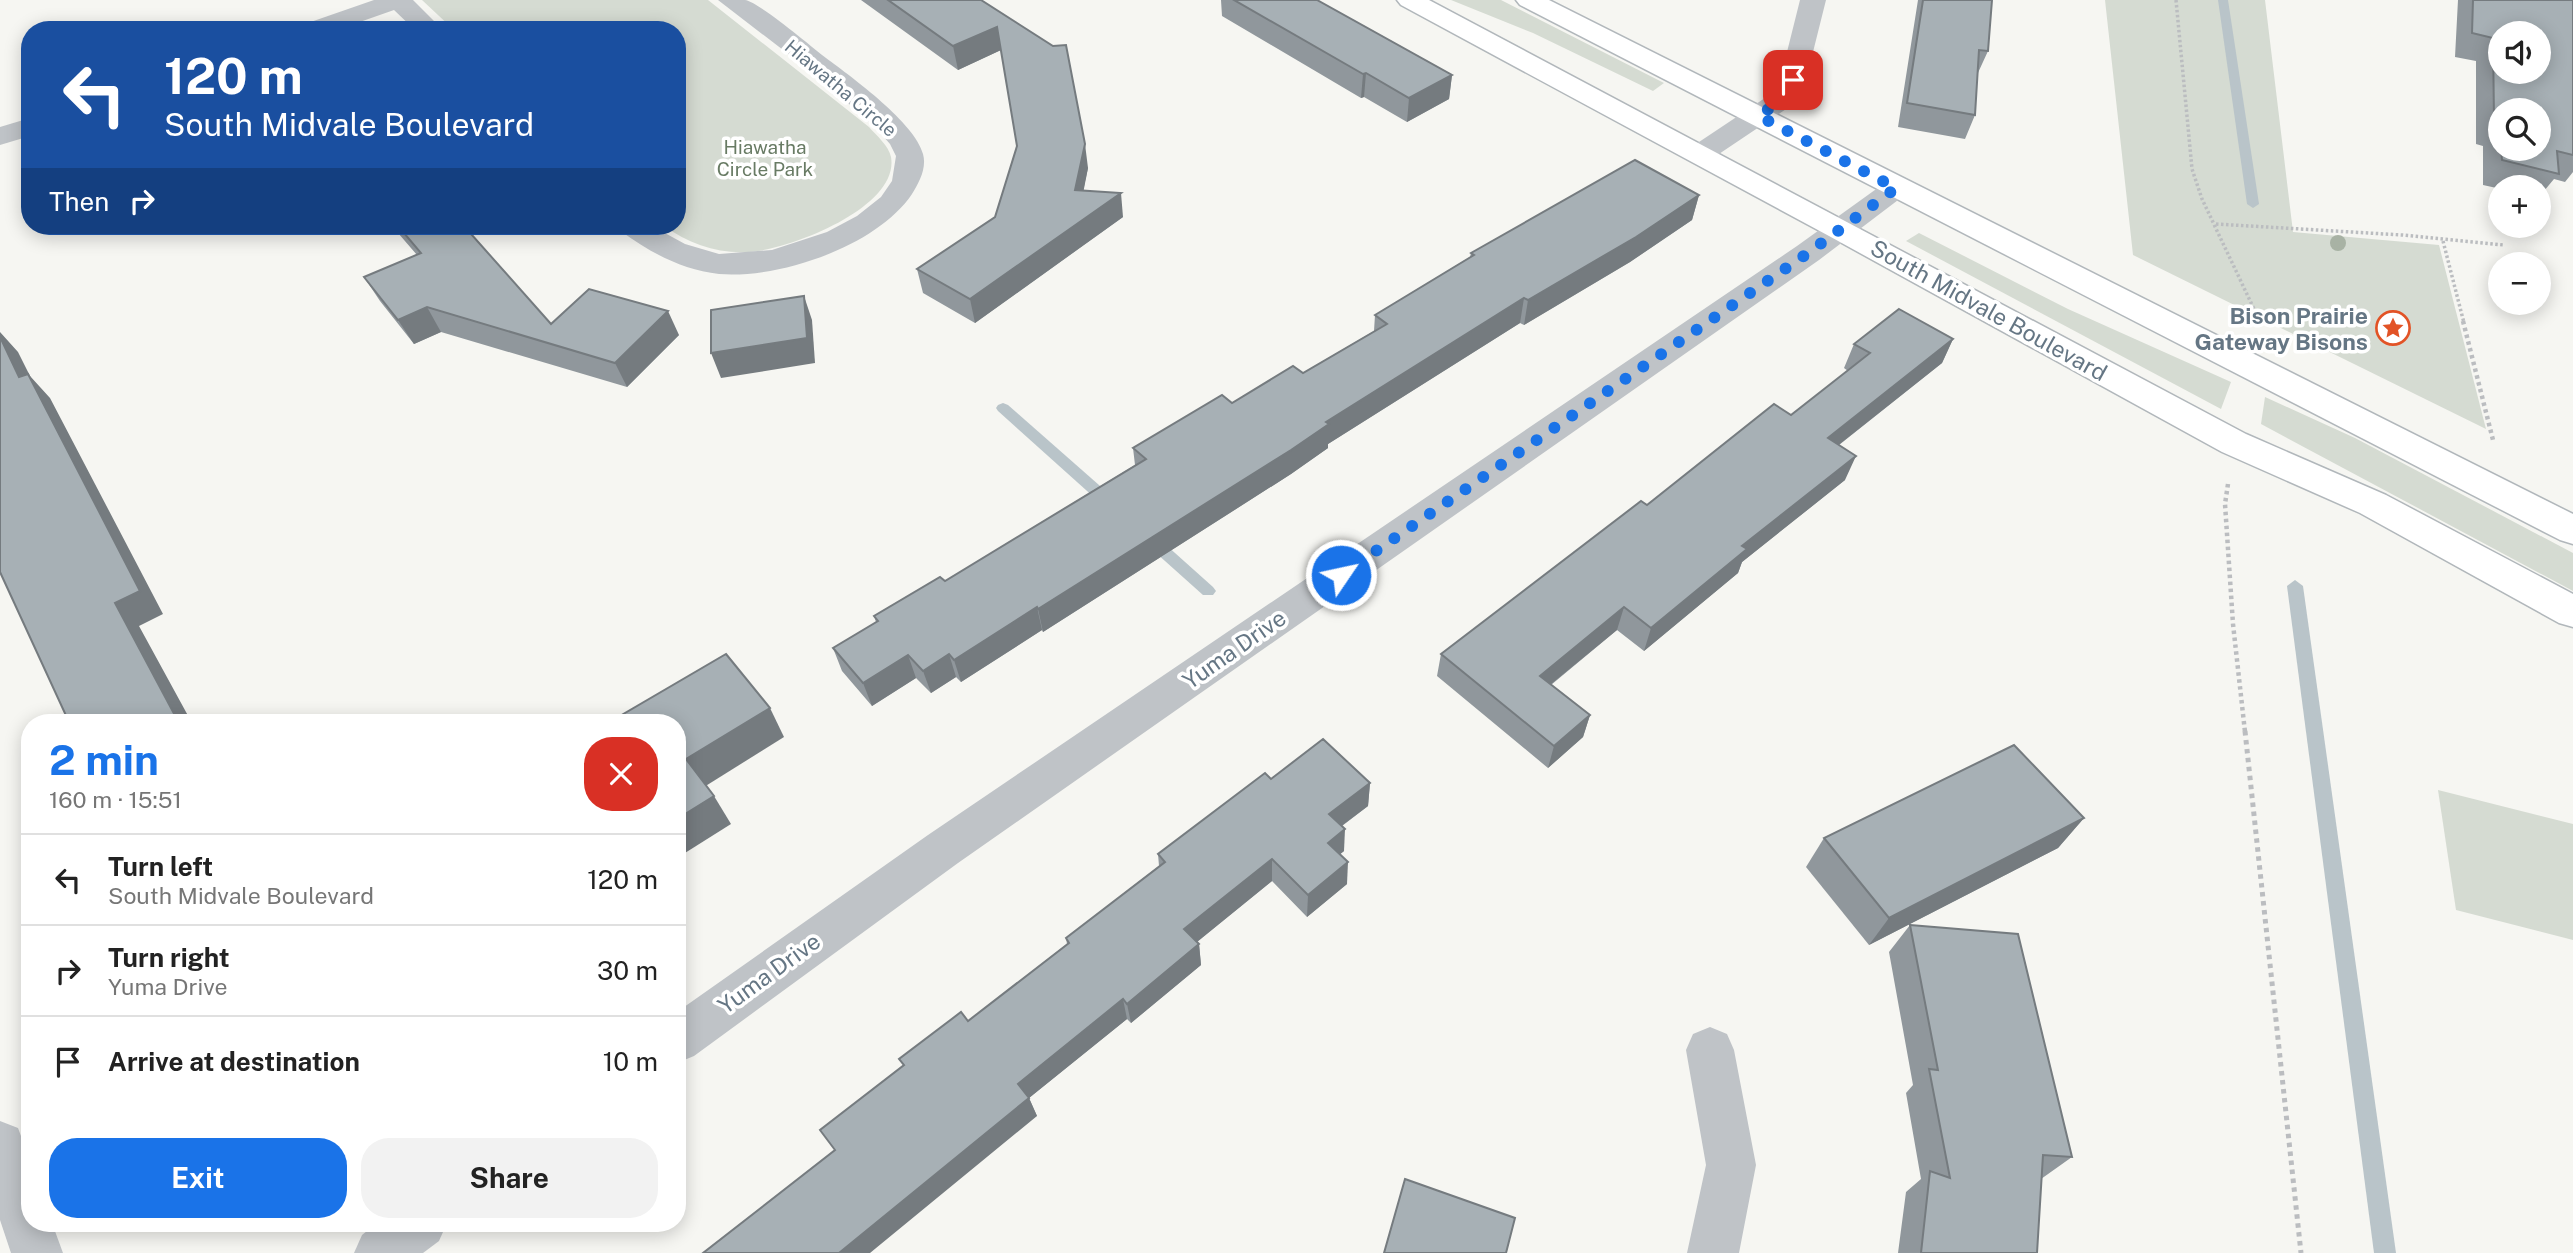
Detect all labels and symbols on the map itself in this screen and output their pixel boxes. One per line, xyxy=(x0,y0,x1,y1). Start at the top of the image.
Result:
street label: Hiawatha Circle xyxy=(781,35,901,141)
pin xyxy=(1763,50,1823,110)
park label: Hiawatha Circle Park xyxy=(717,136,814,180)
street label: South Midvale Boulevard xyxy=(1866,234,2112,386)
place label: Bison Prairie Gateway Bisons xyxy=(2195,302,2368,355)
place icon: Bison Prairie Gateway Bisons xyxy=(2374,309,2412,347)
position arrow xyxy=(1304,538,1378,612)
street label: Yuma Drive xyxy=(1177,604,1291,694)
street label: Yuma Drive xyxy=(713,927,825,1019)

